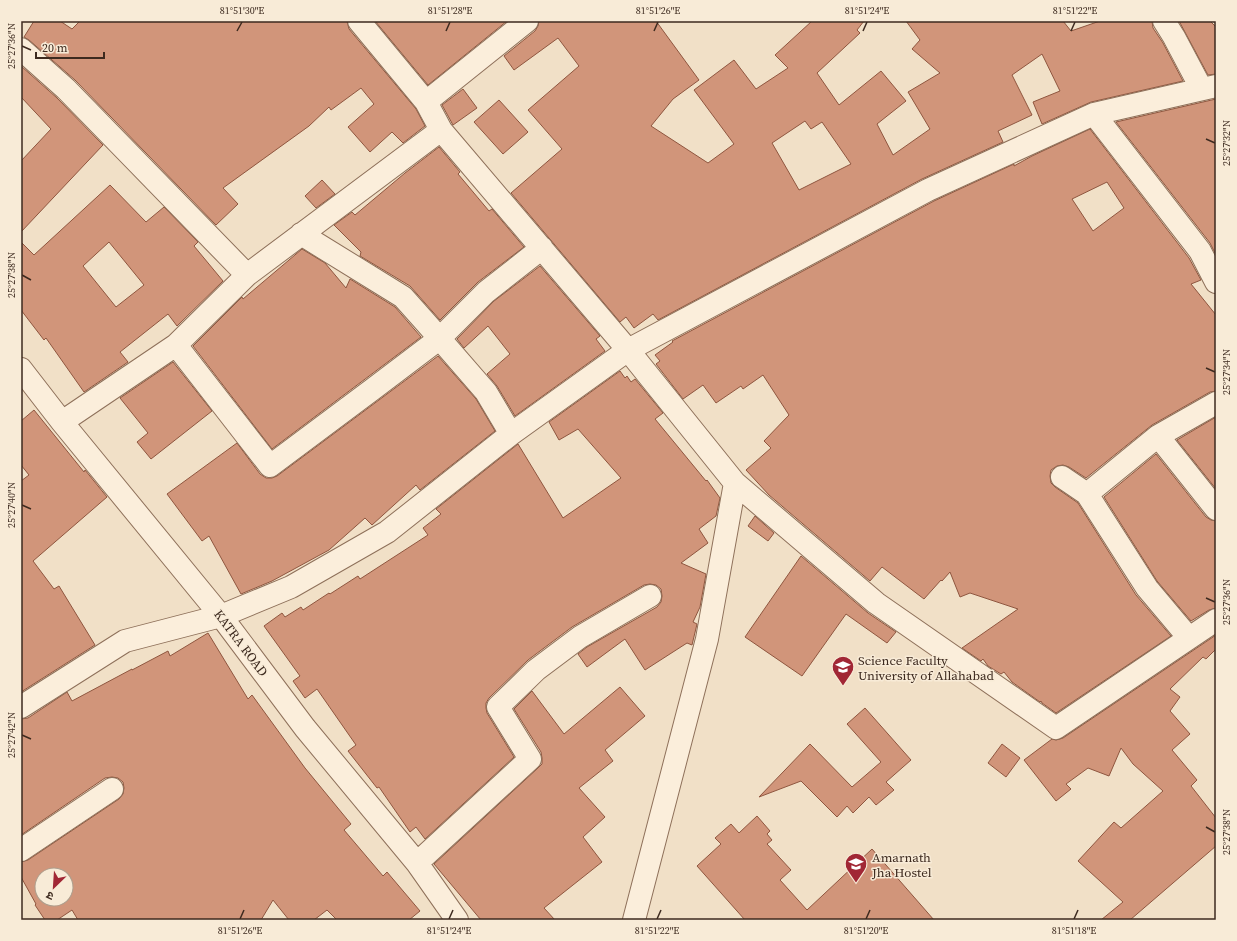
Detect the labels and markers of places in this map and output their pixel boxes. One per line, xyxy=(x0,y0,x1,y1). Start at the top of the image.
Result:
place label: Science Faculty University of Allahabad xyxy=(858,652,995,684)
school or university icon: Science Faculty University of Allahabad xyxy=(830,654,856,687)
place label: Amarnath Jha Hostel xyxy=(871,849,932,881)
school or university icon: Amarnath Jha Hostel xyxy=(843,851,869,884)

